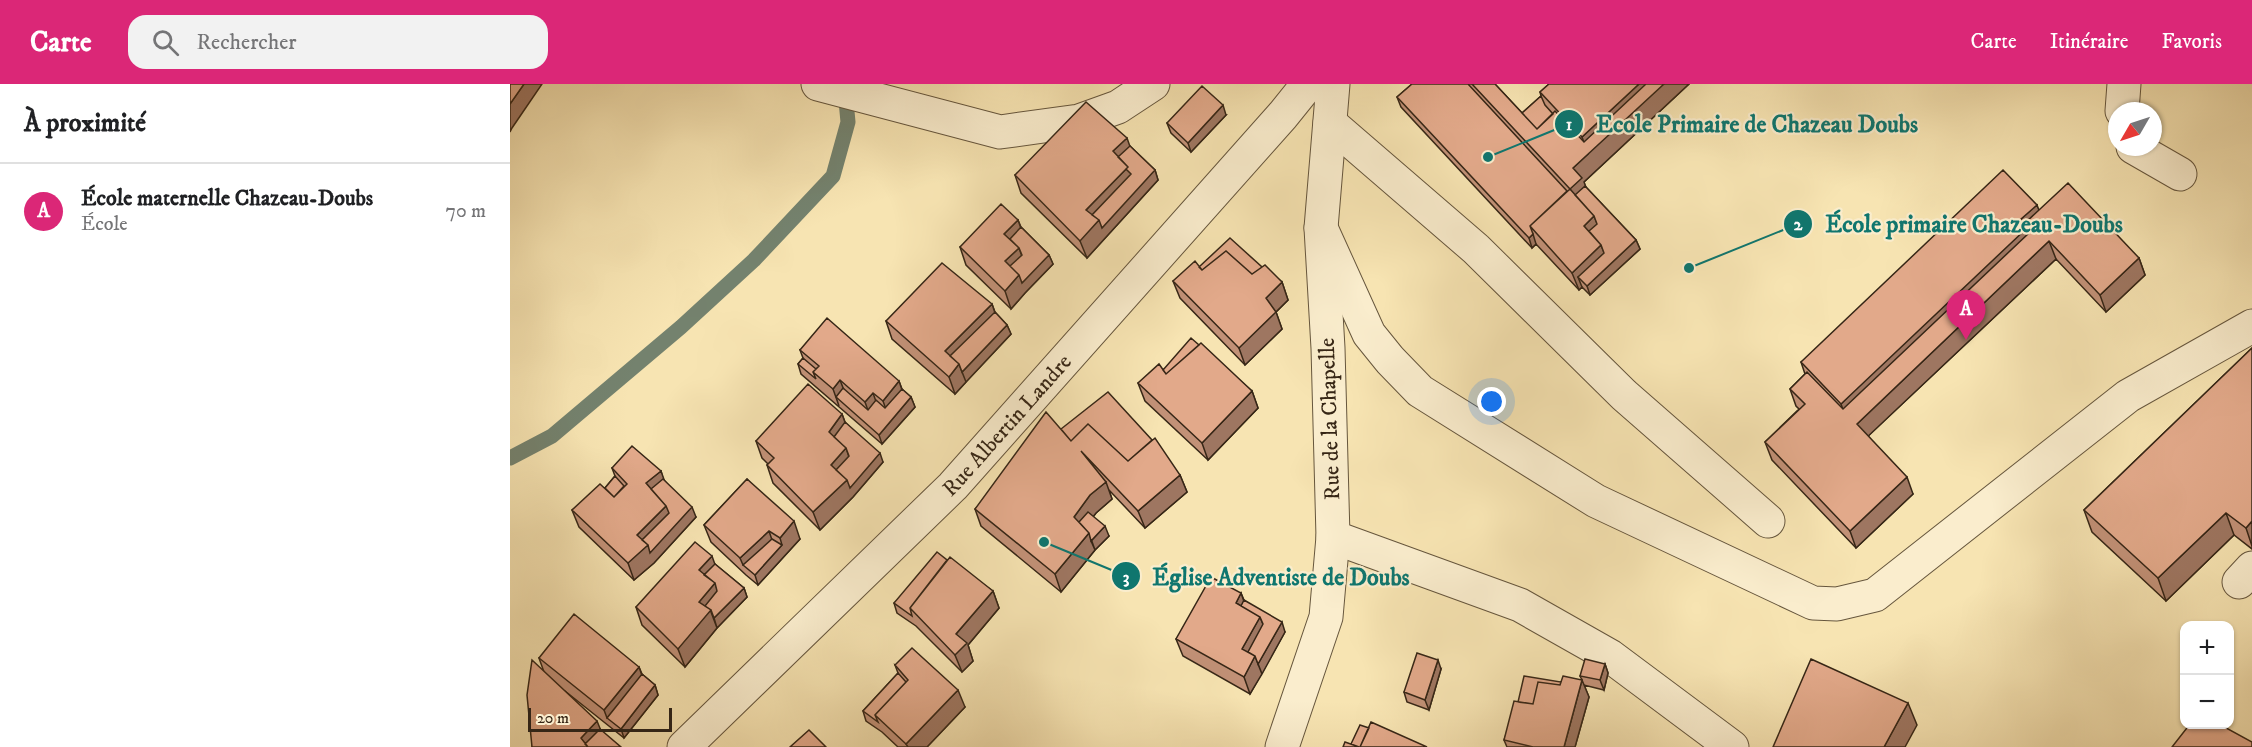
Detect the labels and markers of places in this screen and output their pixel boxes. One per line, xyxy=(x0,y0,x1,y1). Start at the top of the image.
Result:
callout: Ecole Primaire de Chazeau Doubs xyxy=(1554,103,1930,145)
callout: École primaire Chazeau-Doubs xyxy=(1783,203,2135,245)
pin: A xyxy=(1946,290,1986,340)
callout: Église Adventiste de Doubs xyxy=(1111,555,1422,597)

